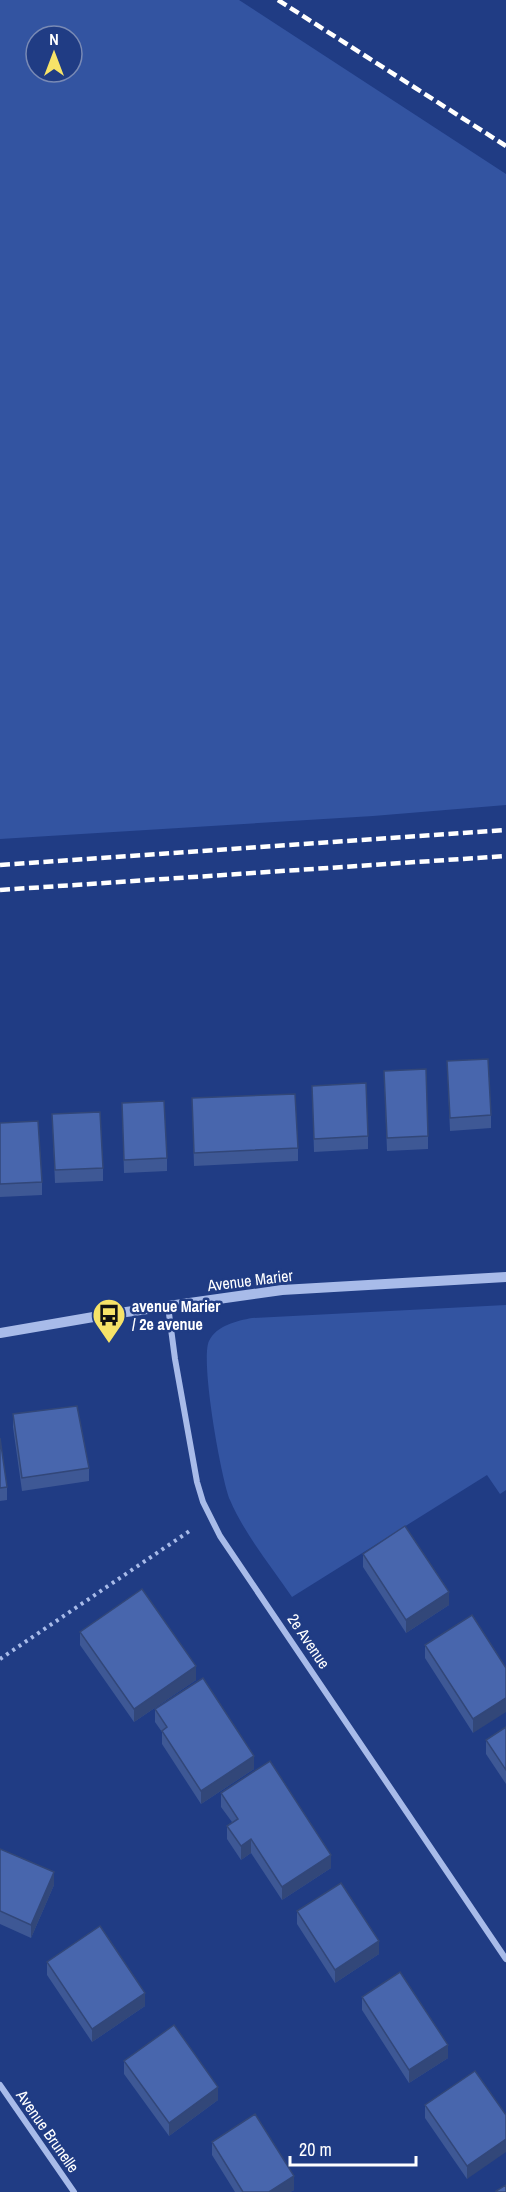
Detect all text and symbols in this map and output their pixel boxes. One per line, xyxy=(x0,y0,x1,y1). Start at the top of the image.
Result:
north arrow xyxy=(24,24,84,84)
text: N xyxy=(49,28,59,50)
street label: Avenue Marier xyxy=(205,1264,295,1296)
place label: avenue Marier / 2e avenue xyxy=(132,1295,221,1335)
bus stop icon: avenue Marier / 2e avenue xyxy=(91,1297,127,1344)
street label: 2e Avenue xyxy=(283,1609,335,1673)
street label: Avenue Brunelle xyxy=(11,2085,85,2177)
scale bar xyxy=(290,2129,416,2167)
text: 20 m xyxy=(299,2137,332,2162)

